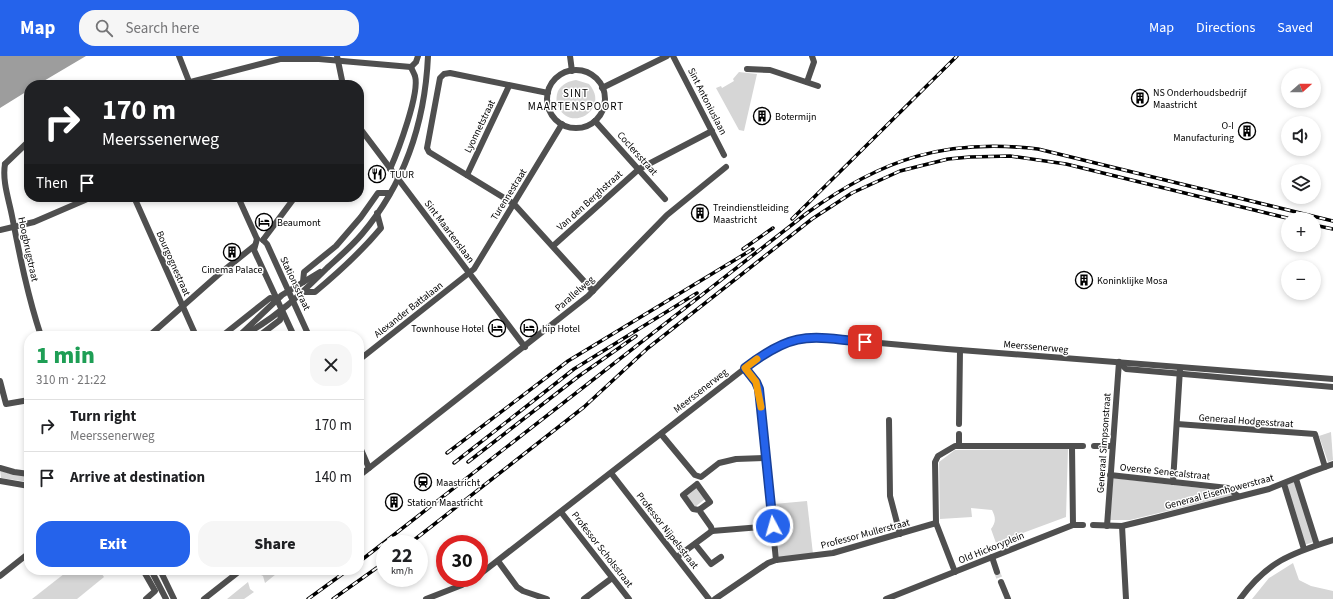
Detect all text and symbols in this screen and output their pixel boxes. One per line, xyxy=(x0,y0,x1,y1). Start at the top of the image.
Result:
search box xyxy=(79,10,359,46)
text: Map xyxy=(20,15,55,42)
icon: search xyxy=(93,17,115,39)
text: Search here xyxy=(125,18,199,39)
text: Map xyxy=(1149,18,1174,38)
text: Directions xyxy=(1196,18,1255,38)
text: Saved xyxy=(1277,18,1313,38)
street label: Sint Antoniuslaan xyxy=(684,65,730,138)
north arrow xyxy=(1281,68,1321,108)
map controls xyxy=(1281,68,1321,300)
district label: SINT MAARTENSPOORT xyxy=(528,86,624,114)
place label: NS Onderhoudsbedrijf Maastricht xyxy=(1153,86,1247,112)
building icon: NS Onderhoudsbedrijf Maastricht xyxy=(1130,88,1150,108)
text: 170 m xyxy=(102,90,176,130)
icon: right xyxy=(36,96,88,148)
street label: Lyonnetstraat xyxy=(461,97,499,155)
building icon: Botermijn xyxy=(752,106,772,126)
place label: Botermijn xyxy=(775,110,817,124)
button: sound xyxy=(1281,116,1321,156)
place label: O-I Manufacturing xyxy=(1173,119,1234,145)
building icon: O-I Manufacturing xyxy=(1237,121,1257,141)
text: Meerssenerweg xyxy=(102,127,219,152)
street label: Coclersstraat xyxy=(614,129,661,179)
restaurant icon: TUUR xyxy=(367,164,387,184)
button: layers xyxy=(1281,164,1321,204)
street label: Turennestraat xyxy=(487,165,531,223)
street label: Van den Berghstraat xyxy=(554,167,626,234)
place label: TUUR xyxy=(390,168,414,182)
icon: arrive xyxy=(76,172,98,194)
text: Then xyxy=(36,173,68,194)
street label: Sint Maartenslaan xyxy=(421,197,477,266)
place label: Treindienstleiding Maastricht xyxy=(713,201,788,227)
building icon: Treindienstleiding Maastricht xyxy=(690,203,710,223)
hotel icon: Beaumont xyxy=(254,212,274,232)
button: + xyxy=(1281,212,1321,252)
street label: Hoogbrugstraat xyxy=(14,216,42,283)
place label: Beaumont xyxy=(277,216,321,230)
street label: Bourgognestraat xyxy=(152,229,194,299)
building icon: Cinema Palace xyxy=(222,242,242,262)
street label: Stationsstraat xyxy=(276,254,314,313)
button: − xyxy=(1281,260,1321,300)
place label: Cinema Palace xyxy=(201,263,263,277)
building icon: Koninklijke Mosa xyxy=(1074,270,1094,290)
street label: Parallelweg xyxy=(552,273,597,315)
place label: Koninklijke Mosa xyxy=(1097,274,1168,288)
street label: Alexander Battalaan xyxy=(371,278,446,341)
hotel icon: Townhouse Hotel xyxy=(487,318,507,338)
hotel icon: hip Hotel xyxy=(519,318,539,338)
place label: Townhouse Hotel xyxy=(411,322,484,336)
place label: hip Hotel xyxy=(542,322,580,336)
pin xyxy=(848,325,882,359)
icon: arrive xyxy=(854,331,876,353)
street label: Meerssenerweg xyxy=(1003,337,1069,357)
text: 1 min xyxy=(36,338,95,373)
button: close xyxy=(310,344,352,386)
street label: Meerssenerweg xyxy=(671,365,731,416)
text: 310 m · 21:22 xyxy=(36,371,106,389)
street label: Generaal Simpsonstraat xyxy=(1094,392,1115,493)
text: Turn right xyxy=(70,406,136,427)
street label: Generaal Hodgesstraat xyxy=(1198,411,1294,431)
icon: right xyxy=(36,415,58,437)
text: 170 m xyxy=(314,415,352,436)
text: Meerssenerweg xyxy=(70,427,155,445)
street label: Overste Senecalstraat xyxy=(1119,460,1211,484)
icon: arrive xyxy=(36,467,58,489)
text: Arrive at destination xyxy=(70,467,205,488)
text: 140 m xyxy=(314,467,352,488)
street label: Generaal Eisenhowerstraat xyxy=(1163,471,1276,513)
station icon: Maastricht xyxy=(413,472,433,492)
place label: Maastricht xyxy=(436,476,481,490)
street label: Professor Nijpelsstraat xyxy=(633,489,702,572)
building icon: Station Maastricht xyxy=(384,492,404,512)
place label: Station Maastricht xyxy=(407,496,484,510)
position arrow xyxy=(752,505,794,547)
street label: Professor Scholsstraat xyxy=(568,509,637,591)
street label: Professor Mullerstraat xyxy=(819,515,912,553)
button: Exit xyxy=(36,521,190,567)
button: Share xyxy=(198,521,352,567)
street label: Old Hickoryplein xyxy=(956,528,1026,568)
speed limit sign: 30 xyxy=(436,535,488,587)
text: 22 xyxy=(391,542,413,570)
text: km/h xyxy=(391,564,413,578)

